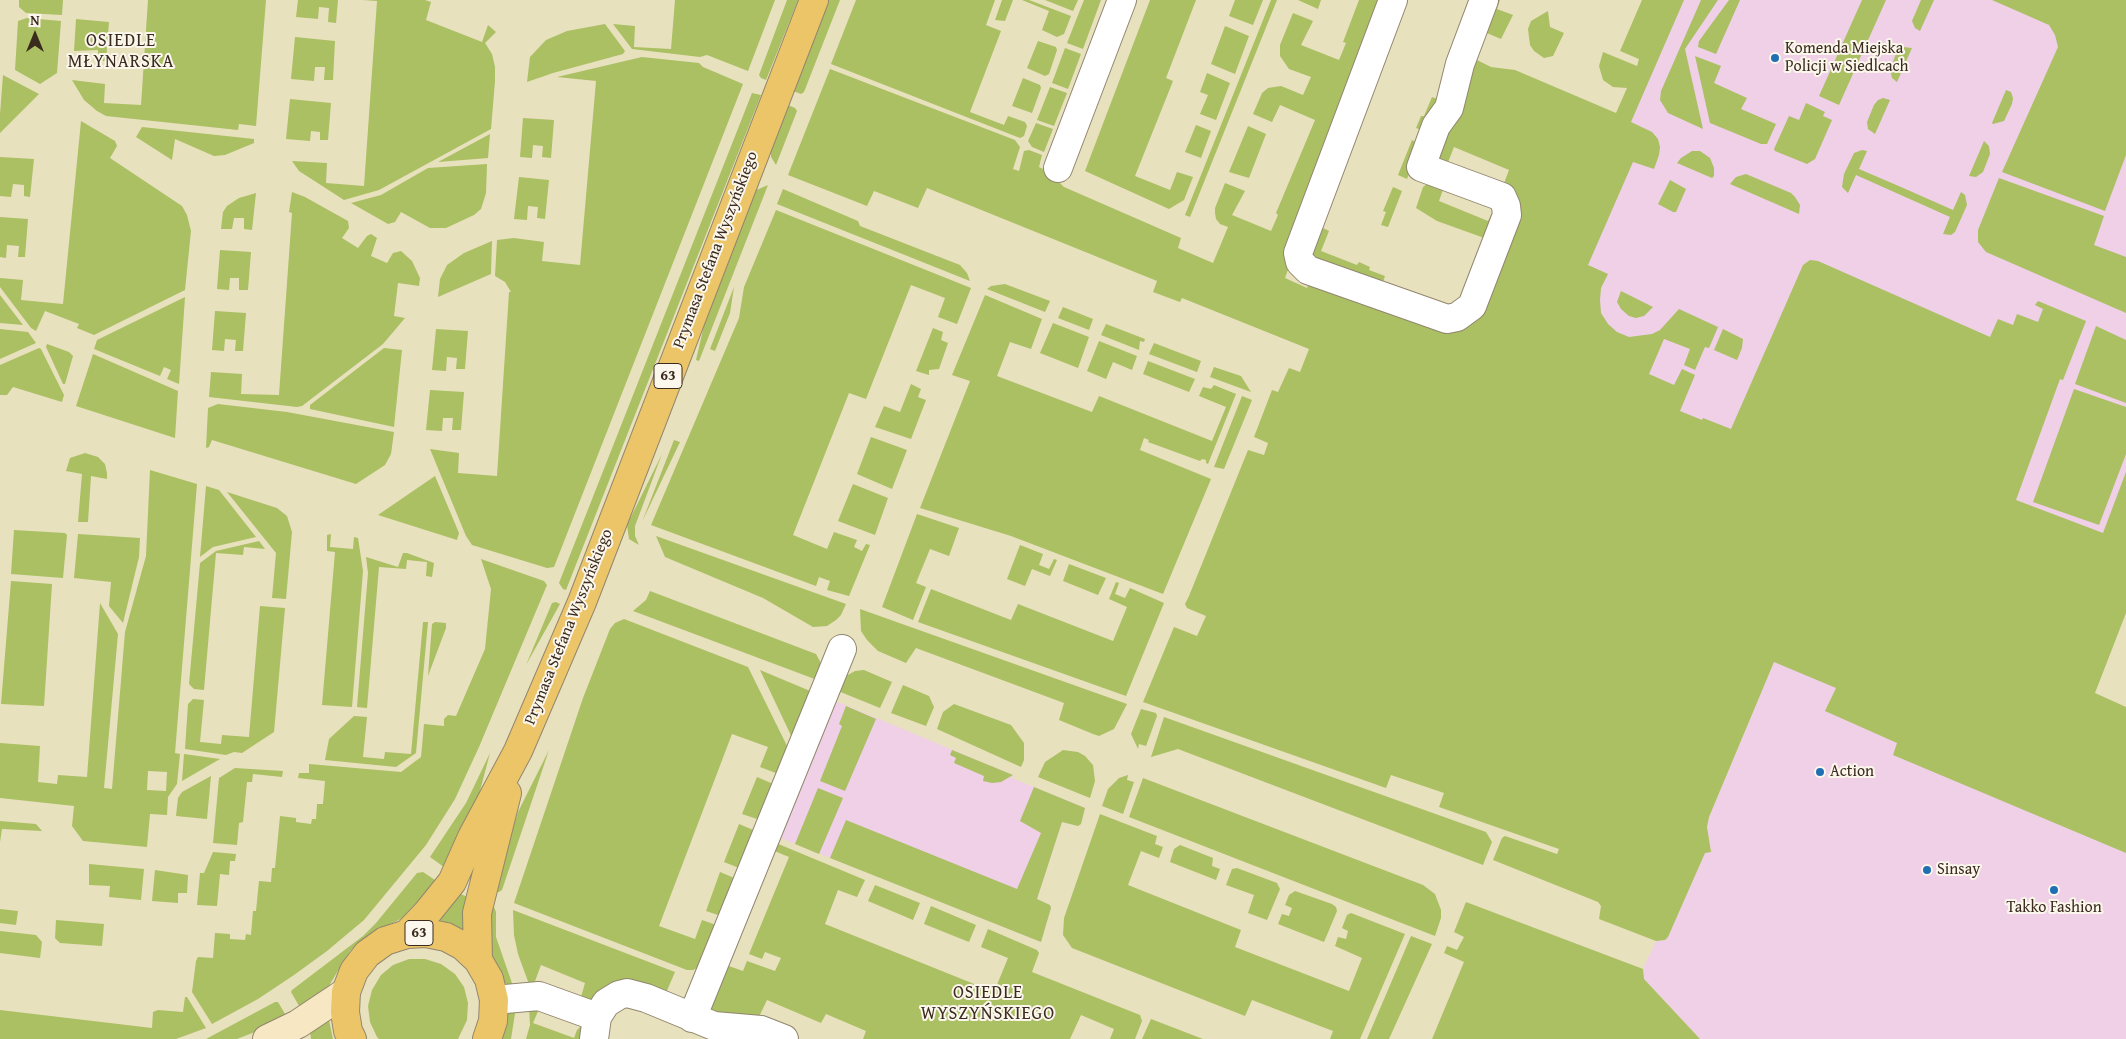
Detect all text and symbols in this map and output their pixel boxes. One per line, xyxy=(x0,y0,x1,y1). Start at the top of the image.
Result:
north arrow xyxy=(10,10,60,60)
text: N xyxy=(30,10,40,30)
district label: OSIEDLE MŁYNARSKA xyxy=(67,30,175,72)
place label: Komenda Miejska Policji w Siedlcach xyxy=(1785,39,1908,77)
marker: Komenda Miejska Policji w Siedlcach xyxy=(1769,52,1781,64)
street label: Prymasa Stefana Wyszyńskiego xyxy=(670,149,762,351)
road number: 63 xyxy=(654,364,682,388)
street label: Prymasa Stefana Wyszyńskiego xyxy=(521,526,617,728)
place label: Action xyxy=(1830,762,1874,782)
marker: Action xyxy=(1814,766,1826,778)
place label: Sinsay xyxy=(1937,860,1980,880)
marker: Sinsay xyxy=(1921,864,1933,876)
marker: Takko Fashion xyxy=(2048,884,2060,896)
place label: Takko Fashion xyxy=(2006,898,2102,918)
road number: 63 xyxy=(405,920,433,946)
district label: OSIEDLE WYSZYŃSKIEGO xyxy=(919,982,1057,1024)

